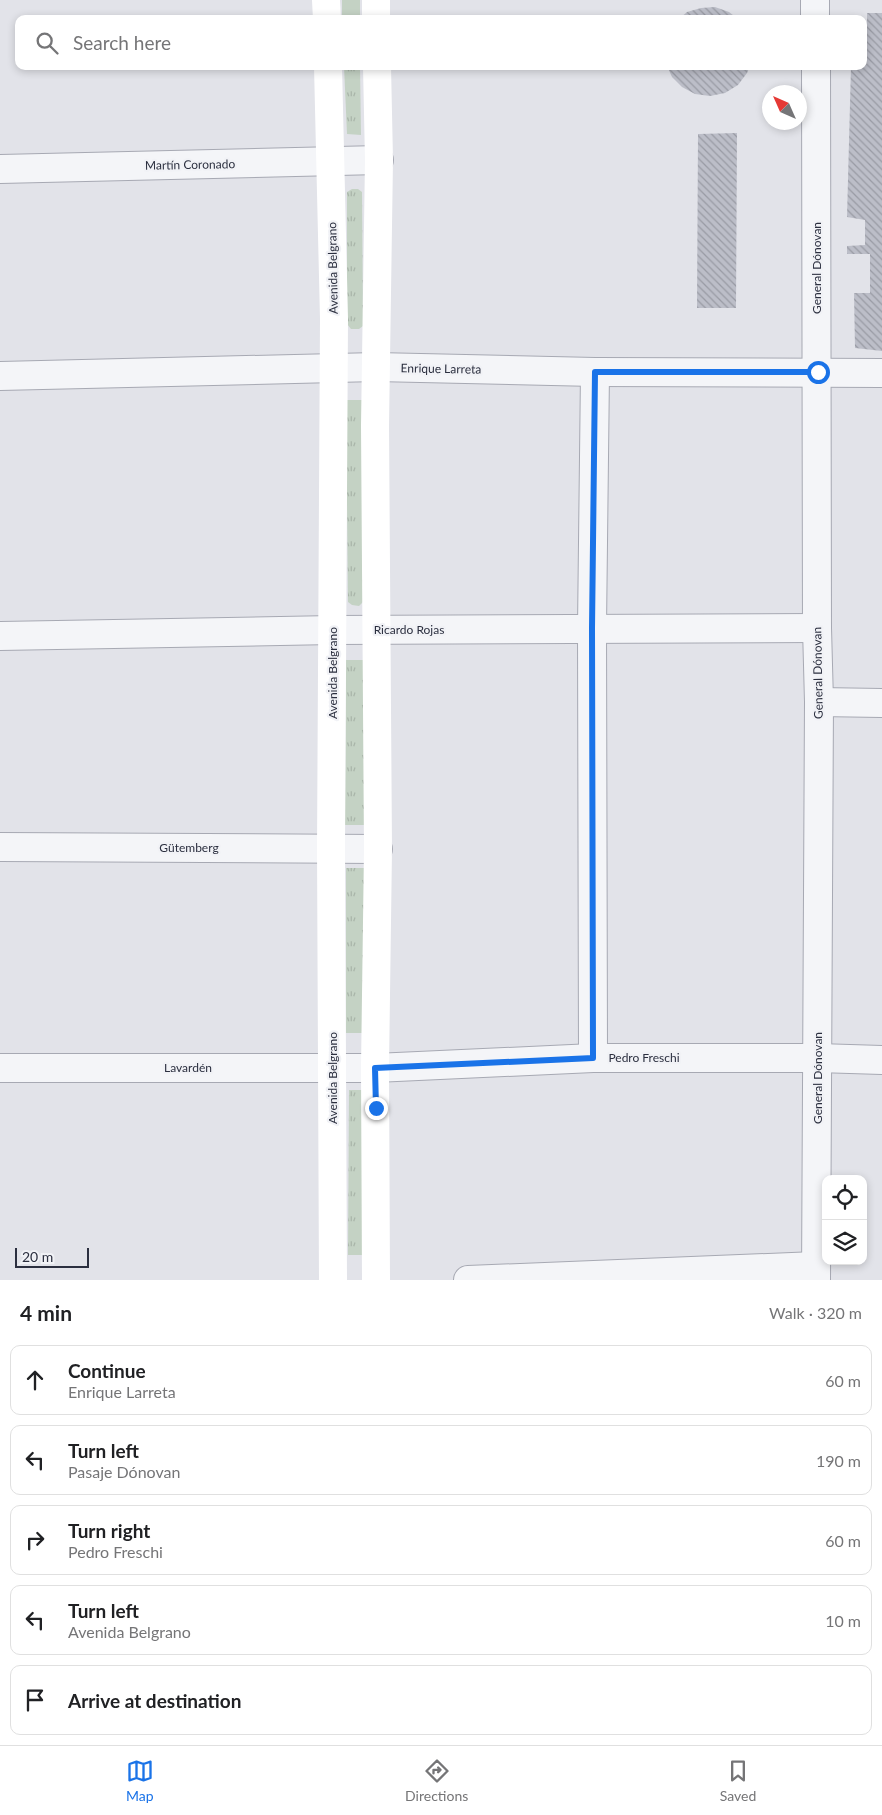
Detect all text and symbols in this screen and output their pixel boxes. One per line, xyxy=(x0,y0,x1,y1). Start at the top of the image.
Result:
search box xyxy=(15,15,867,70)
icon: search xyxy=(33,29,61,57)
text: Search here xyxy=(73,31,171,54)
north arrow xyxy=(762,85,807,130)
street label: Martín Coronado xyxy=(145,156,235,173)
street label: Avenida Belgrano xyxy=(324,222,341,314)
street label: General Dónovan xyxy=(809,222,824,314)
street label: Enrique Larreta xyxy=(401,360,482,377)
route start xyxy=(807,361,830,384)
street label: Ricardo Rojas xyxy=(374,622,444,637)
street label: Avenida Belgrano xyxy=(325,627,340,719)
street label: General Dónovan xyxy=(809,627,826,719)
street label: Gütemberg xyxy=(159,840,219,855)
street label: Avenida Belgrano xyxy=(325,1032,340,1124)
street label: General Dónovan xyxy=(810,1032,825,1124)
street label: Pedro Freschi xyxy=(608,1050,680,1065)
street label: Lavardén xyxy=(164,1060,212,1075)
route end xyxy=(365,1097,388,1120)
map controls xyxy=(822,1175,867,1265)
button: locate xyxy=(822,1175,867,1220)
button: layers xyxy=(822,1220,867,1265)
scale bar xyxy=(15,1245,89,1268)
text: 20 m xyxy=(22,1248,53,1265)
text: 4 min xyxy=(20,1300,72,1325)
text: Walk · 320 m xyxy=(769,1303,862,1322)
text: Continue xyxy=(68,1359,146,1382)
icon: ahead xyxy=(21,1366,49,1394)
text: 60 m xyxy=(825,1371,861,1390)
text: Enrique Larreta xyxy=(68,1382,176,1401)
text: Turn left xyxy=(68,1439,139,1462)
icon: left xyxy=(21,1446,49,1474)
text: 190 m xyxy=(816,1451,861,1470)
text: Pasaje Dónovan xyxy=(68,1462,180,1481)
text: Turn right xyxy=(68,1519,150,1542)
icon: right xyxy=(21,1526,49,1554)
text: 60 m xyxy=(825,1531,861,1550)
text: Pedro Freschi xyxy=(68,1542,163,1561)
text: Turn left xyxy=(68,1599,139,1622)
icon: left xyxy=(21,1606,49,1634)
text: 10 m xyxy=(825,1611,861,1630)
text: Avenida Belgrano xyxy=(68,1622,191,1641)
icon: arrive xyxy=(21,1686,49,1714)
text: Arrive at destination xyxy=(68,1689,241,1712)
tab: Map xyxy=(126,1757,154,1804)
tab: Directions xyxy=(405,1757,468,1804)
tab: Saved xyxy=(720,1757,756,1804)

